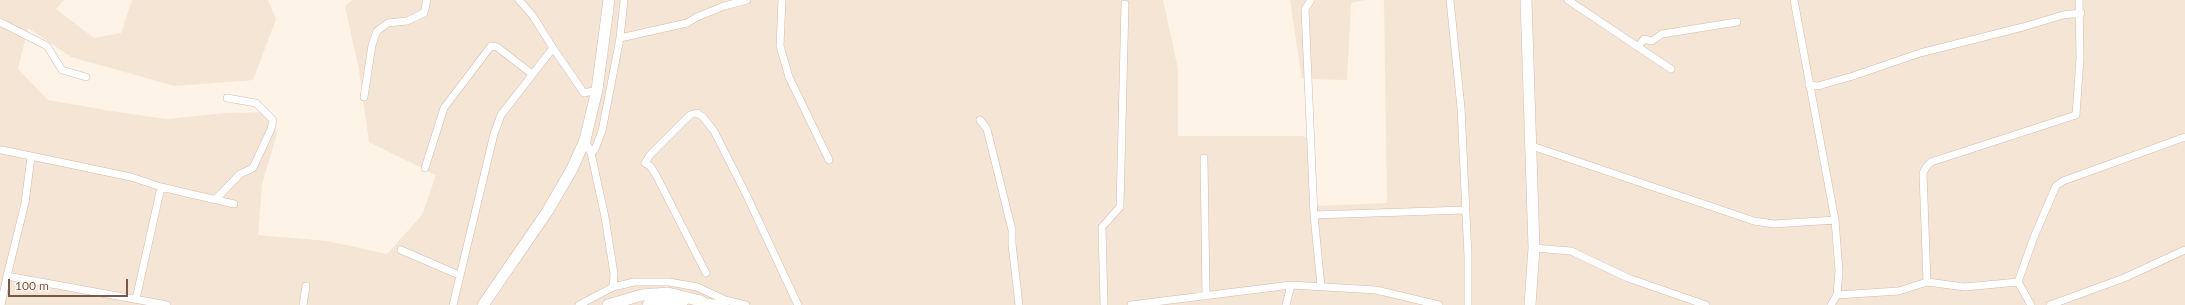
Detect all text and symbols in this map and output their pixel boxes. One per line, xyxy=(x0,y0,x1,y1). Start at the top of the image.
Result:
scale bar xyxy=(10,271,130,297)
text: 100 m xyxy=(15,278,49,293)

